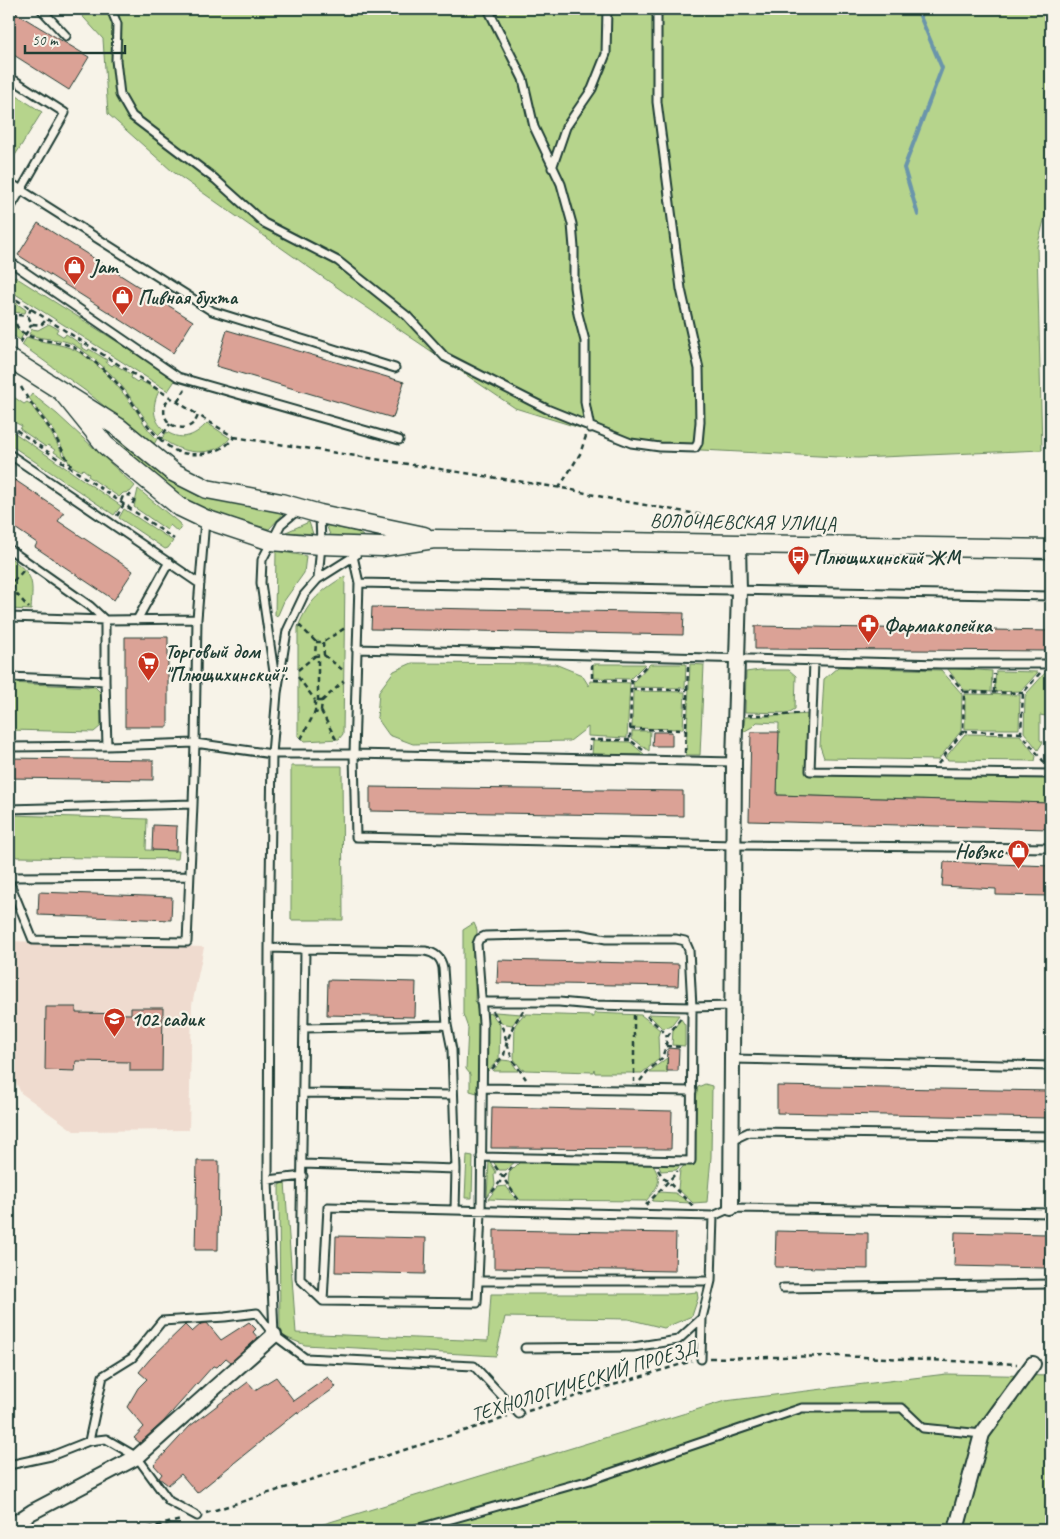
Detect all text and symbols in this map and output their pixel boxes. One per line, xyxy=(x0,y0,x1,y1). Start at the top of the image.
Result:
scale bar xyxy=(25,22,125,54)
text: 50 m xyxy=(32,31,59,50)
shop icon: Jam xyxy=(63,254,87,285)
place label: Jam xyxy=(89,254,119,279)
shop icon: Пивная бухта xyxy=(110,285,134,316)
place label: Пивная бухта xyxy=(138,285,239,310)
street label: ВОЛОЧАЕВСКАЯ УЛИЦА xyxy=(650,508,837,536)
bus stop icon: Плющихинский ЖМ xyxy=(786,545,810,576)
place label: Плющихинский ЖМ xyxy=(814,545,962,570)
pharmacy icon: Фармакопейка xyxy=(856,613,880,644)
place label: Фармакопейка xyxy=(884,613,994,638)
place label: Торговый дом "Плющихинский". xyxy=(165,639,289,687)
supermarket icon: Торговый дом "Плющихинский". xyxy=(137,651,161,682)
place label: Новэкс xyxy=(955,839,1004,864)
shop icon: Новэкс xyxy=(1007,839,1031,870)
school or university icon: 102 садик xyxy=(103,1007,127,1038)
place label: 102 садик xyxy=(131,1007,206,1032)
street label: ТЕХНОЛОГИЧЕСКИЙ ПРОЕЗД xyxy=(468,1334,701,1427)

